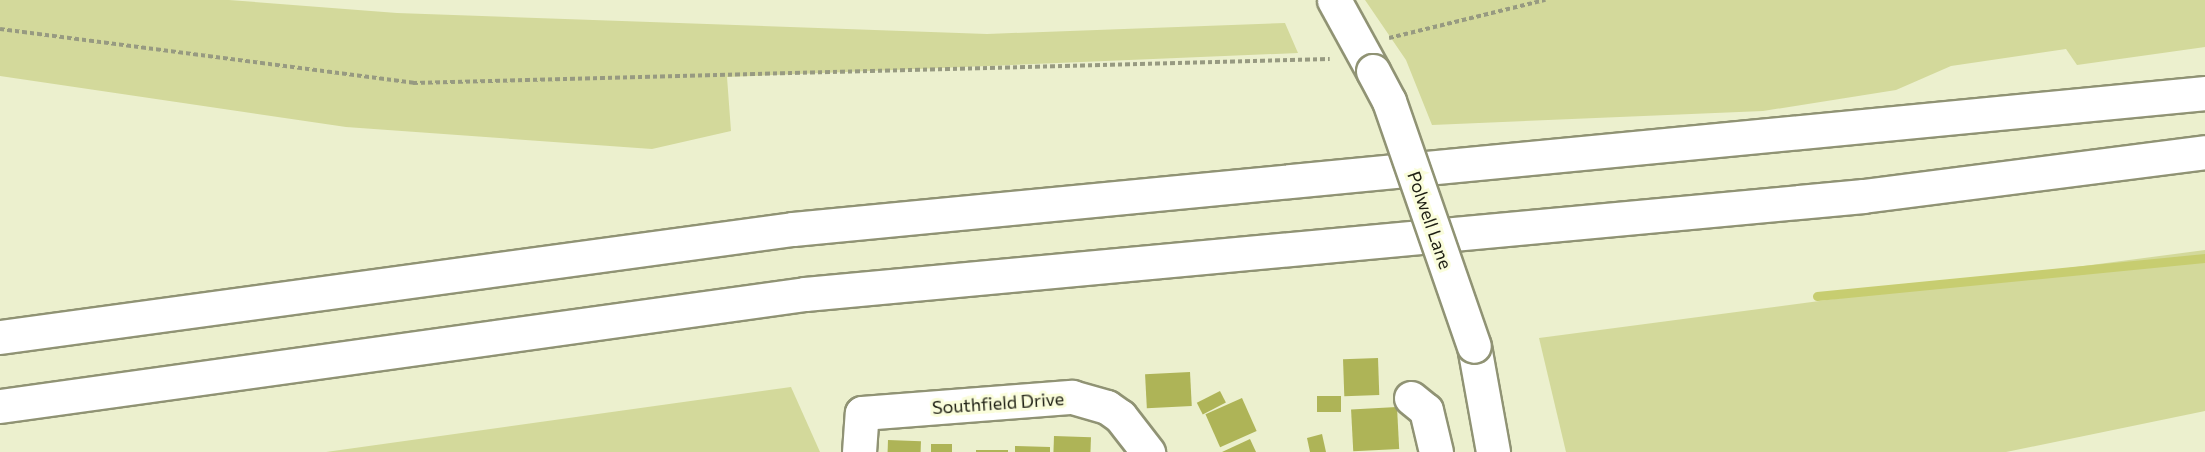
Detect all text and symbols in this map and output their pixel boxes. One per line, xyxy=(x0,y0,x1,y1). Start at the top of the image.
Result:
street label: Polwell Lane xyxy=(1403,168,1457,272)
street label: Southfield Drive xyxy=(931,388,1065,418)

